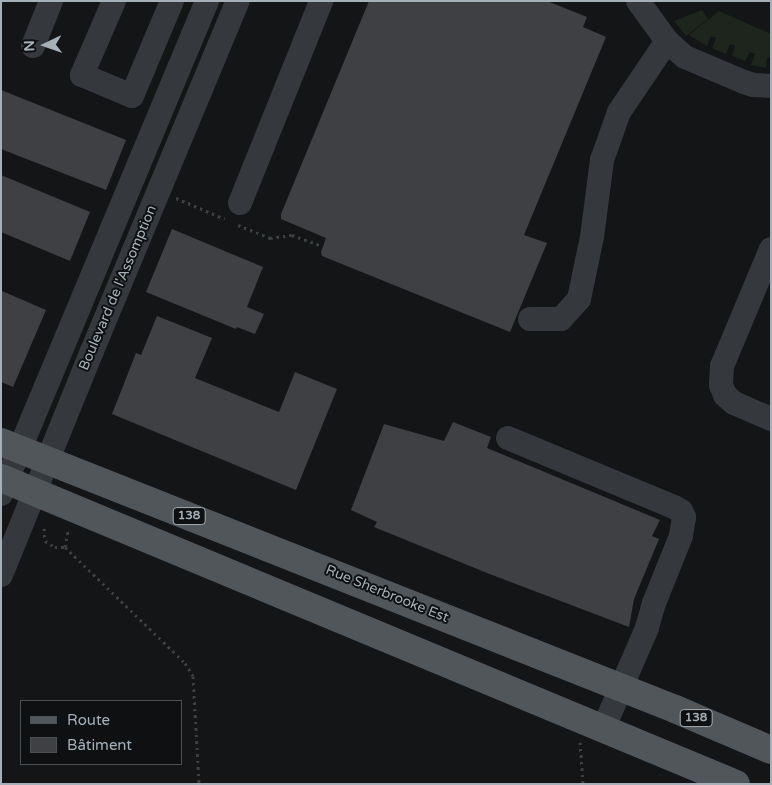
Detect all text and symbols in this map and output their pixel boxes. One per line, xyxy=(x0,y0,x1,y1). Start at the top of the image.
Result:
north arrow xyxy=(20,20,70,70)
text: N xyxy=(21,40,38,52)
street label: Boulevard de l'Assomption xyxy=(76,203,160,373)
road number: 138 xyxy=(172,506,206,526)
street label: Rue Sherbrooke Est xyxy=(323,562,451,626)
legend xyxy=(20,700,182,765)
road number: 138 xyxy=(678,708,714,728)
text: Route xyxy=(67,711,110,729)
text: Bâtiment xyxy=(67,736,132,754)

